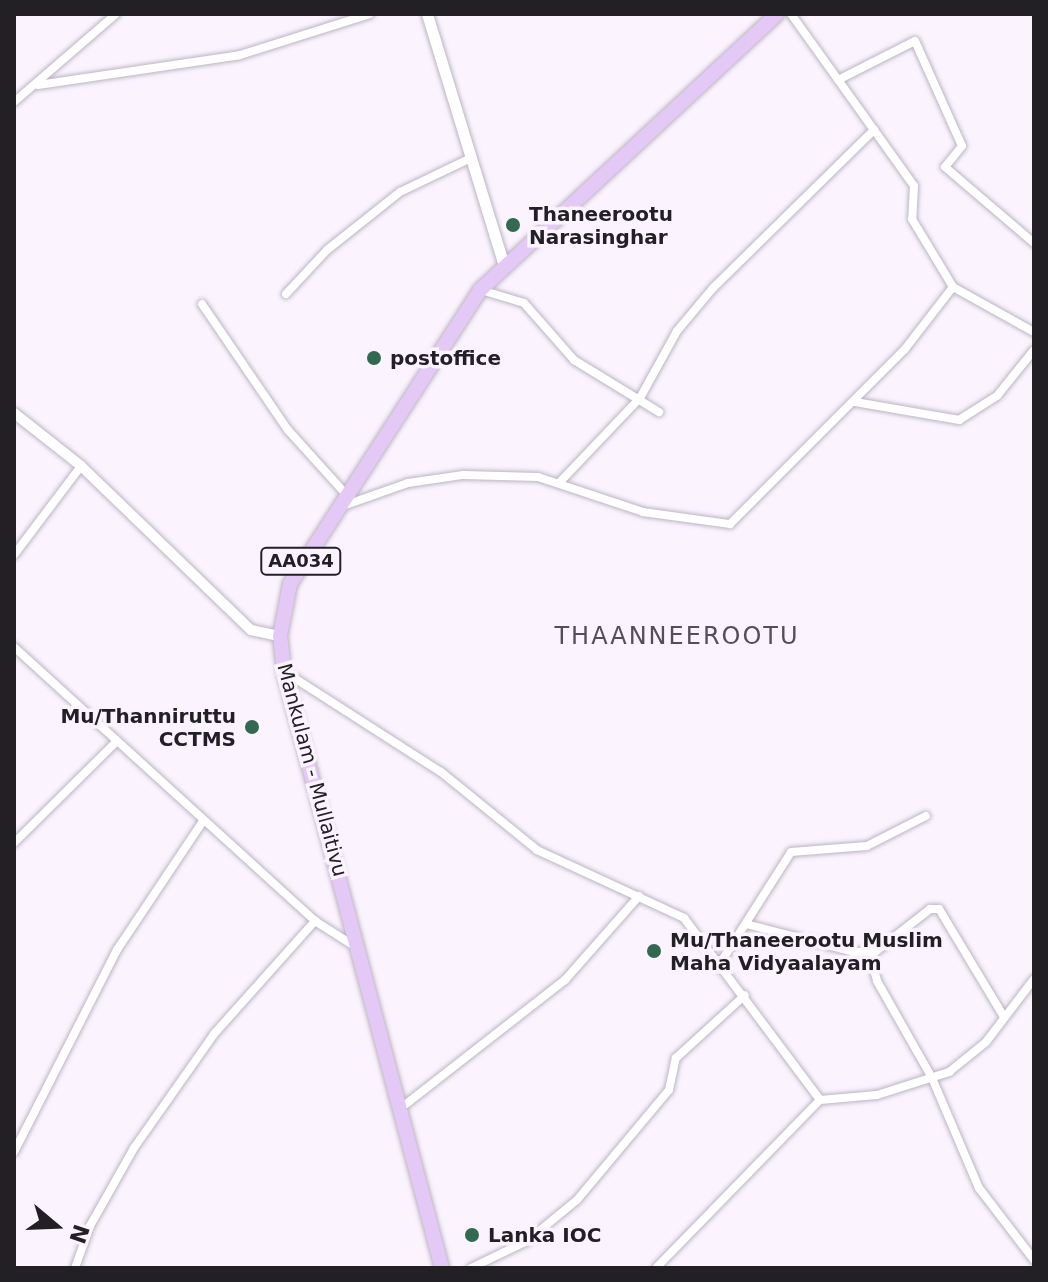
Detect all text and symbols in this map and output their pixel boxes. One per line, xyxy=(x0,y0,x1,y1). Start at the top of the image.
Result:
place label: Thaneerootu Narasinghar xyxy=(529,202,673,249)
marker: Thaneerootu Narasinghar xyxy=(504,216,522,234)
place label: postoffice xyxy=(390,346,501,370)
marker: postoffice xyxy=(365,349,383,367)
road number: AA034 xyxy=(259,547,343,575)
district label: THAANNEEROOTU xyxy=(554,623,800,651)
street label: Mankulam - Mullaitivu xyxy=(272,661,352,879)
place label: Mu/Thanniruttu CCTMS xyxy=(60,704,236,751)
marker: Mu/Thanniruttu CCTMS xyxy=(243,718,261,736)
place label: Mu/Thaneerootu Muslim Maha Vidyaalayam xyxy=(670,928,943,975)
marker: Mu/Thaneerootu Muslim Maha Vidyaalayam xyxy=(645,942,663,960)
north arrow xyxy=(16,1186,96,1266)
text: N xyxy=(64,1221,94,1247)
place label: Lanka IOC xyxy=(488,1223,601,1247)
marker: Lanka IOC xyxy=(463,1226,481,1244)

